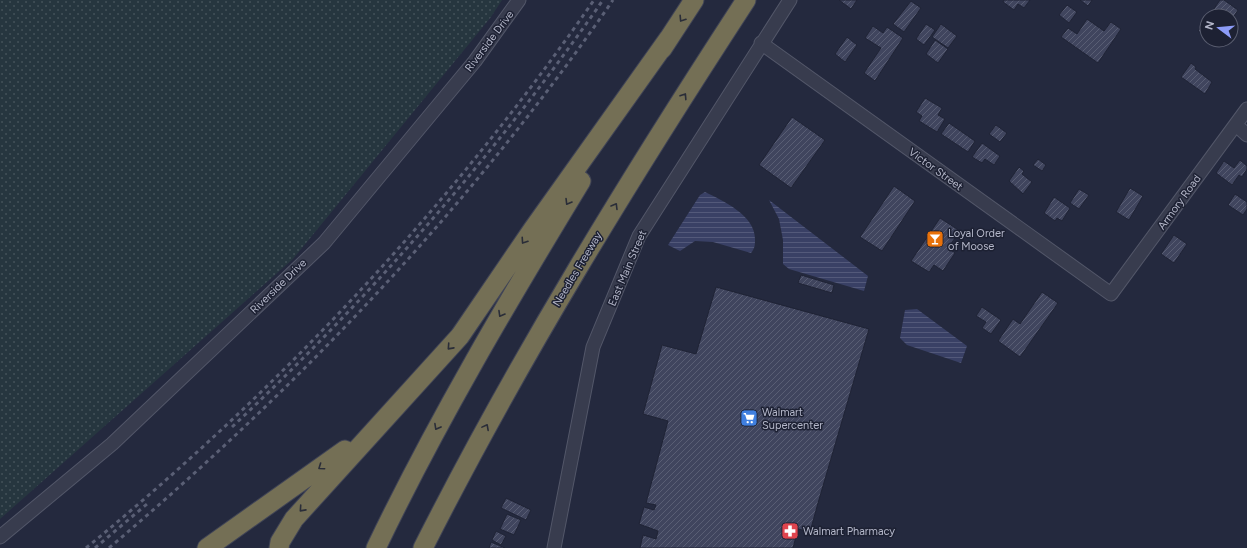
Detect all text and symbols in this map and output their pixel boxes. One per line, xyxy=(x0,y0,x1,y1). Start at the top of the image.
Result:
street label: Riverside Drive xyxy=(462,8,517,74)
north arrow xyxy=(1199,8,1239,48)
one-way arrow xyxy=(679,15,687,22)
text: N xyxy=(1202,19,1217,31)
one-way arrow xyxy=(680,93,687,100)
street label: Victor Street xyxy=(906,145,965,193)
street label: Armory Road xyxy=(1155,172,1204,232)
one-way arrow xyxy=(565,198,572,205)
one-way arrow xyxy=(611,203,618,210)
place label: Loyal Order of Moose xyxy=(948,227,1005,253)
street label: East Main Street xyxy=(606,228,649,308)
bar icon: Loyal Order of Moose xyxy=(925,229,945,249)
street label: Needles Freeway xyxy=(550,230,605,309)
one-way arrow xyxy=(522,236,529,243)
street label: Riverside Drive xyxy=(248,256,309,316)
one-way arrow xyxy=(499,310,506,317)
one-way arrow xyxy=(447,342,455,350)
place label: Walmart Supercenter xyxy=(762,406,823,432)
supermarket icon: Walmart Supercenter xyxy=(739,408,759,428)
one-way arrow xyxy=(434,423,442,430)
one-way arrow xyxy=(482,424,489,431)
one-way arrow xyxy=(318,462,325,470)
one-way arrow xyxy=(300,504,307,512)
pharmacy icon: Walmart Pharmacy xyxy=(780,521,800,541)
place label: Walmart Pharmacy xyxy=(803,525,895,538)

